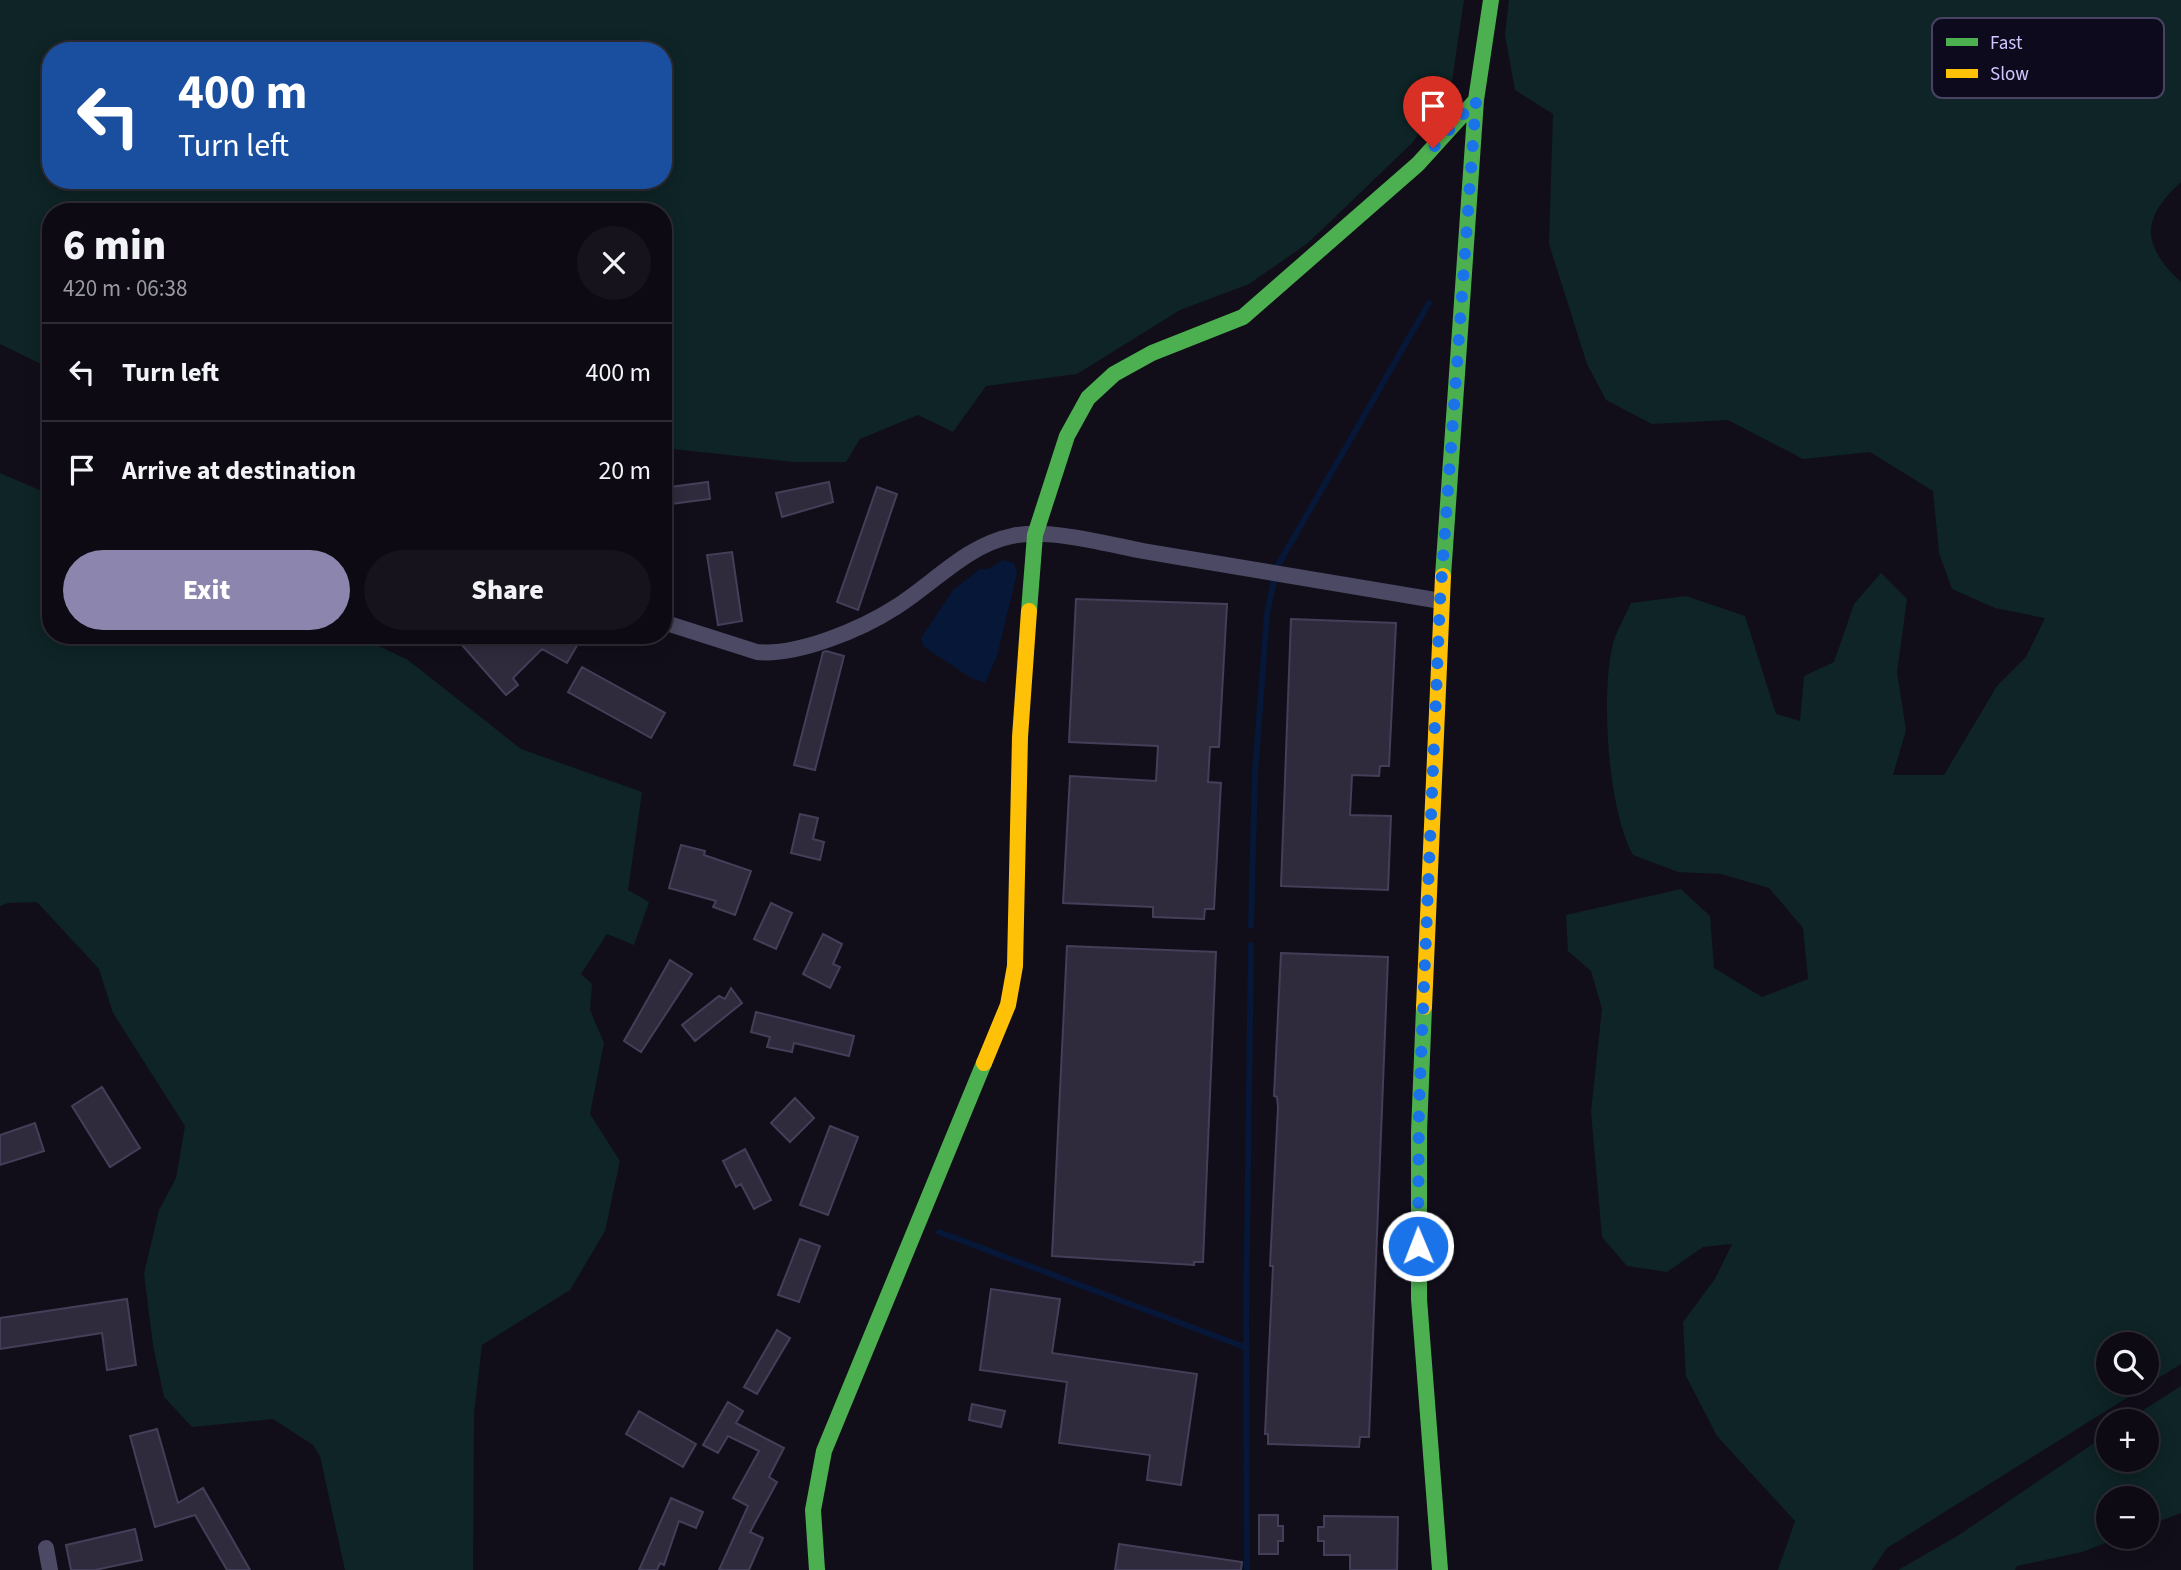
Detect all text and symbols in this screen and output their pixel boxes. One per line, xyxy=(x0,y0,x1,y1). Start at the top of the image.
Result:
legend xyxy=(1932,18,2164,98)
text: Fast xyxy=(1990,30,2023,57)
text: 400 m xyxy=(178,58,307,128)
text: Slow xyxy=(1990,61,2029,88)
icon: left xyxy=(63,70,154,161)
pin xyxy=(1403,76,1463,148)
icon: arrive xyxy=(1414,87,1452,125)
text: Turn left xyxy=(178,123,289,169)
text: 6 min xyxy=(63,216,166,276)
button: close xyxy=(577,226,651,300)
text: 420 m · 06:38 xyxy=(63,272,187,305)
icon: left xyxy=(63,353,101,391)
text: Turn left xyxy=(122,354,219,391)
text: 400 m xyxy=(585,354,651,391)
icon: arrive xyxy=(63,451,101,489)
text: Arrive at destination xyxy=(122,452,356,489)
text: 20 m xyxy=(598,452,651,489)
button: Exit xyxy=(63,550,350,630)
button: Share xyxy=(364,550,651,630)
position arrow xyxy=(1381,1209,1455,1283)
map controls xyxy=(2096,1332,2159,1549)
button: search xyxy=(2096,1332,2159,1395)
button: + xyxy=(2096,1409,2159,1472)
button: − xyxy=(2096,1486,2159,1549)

